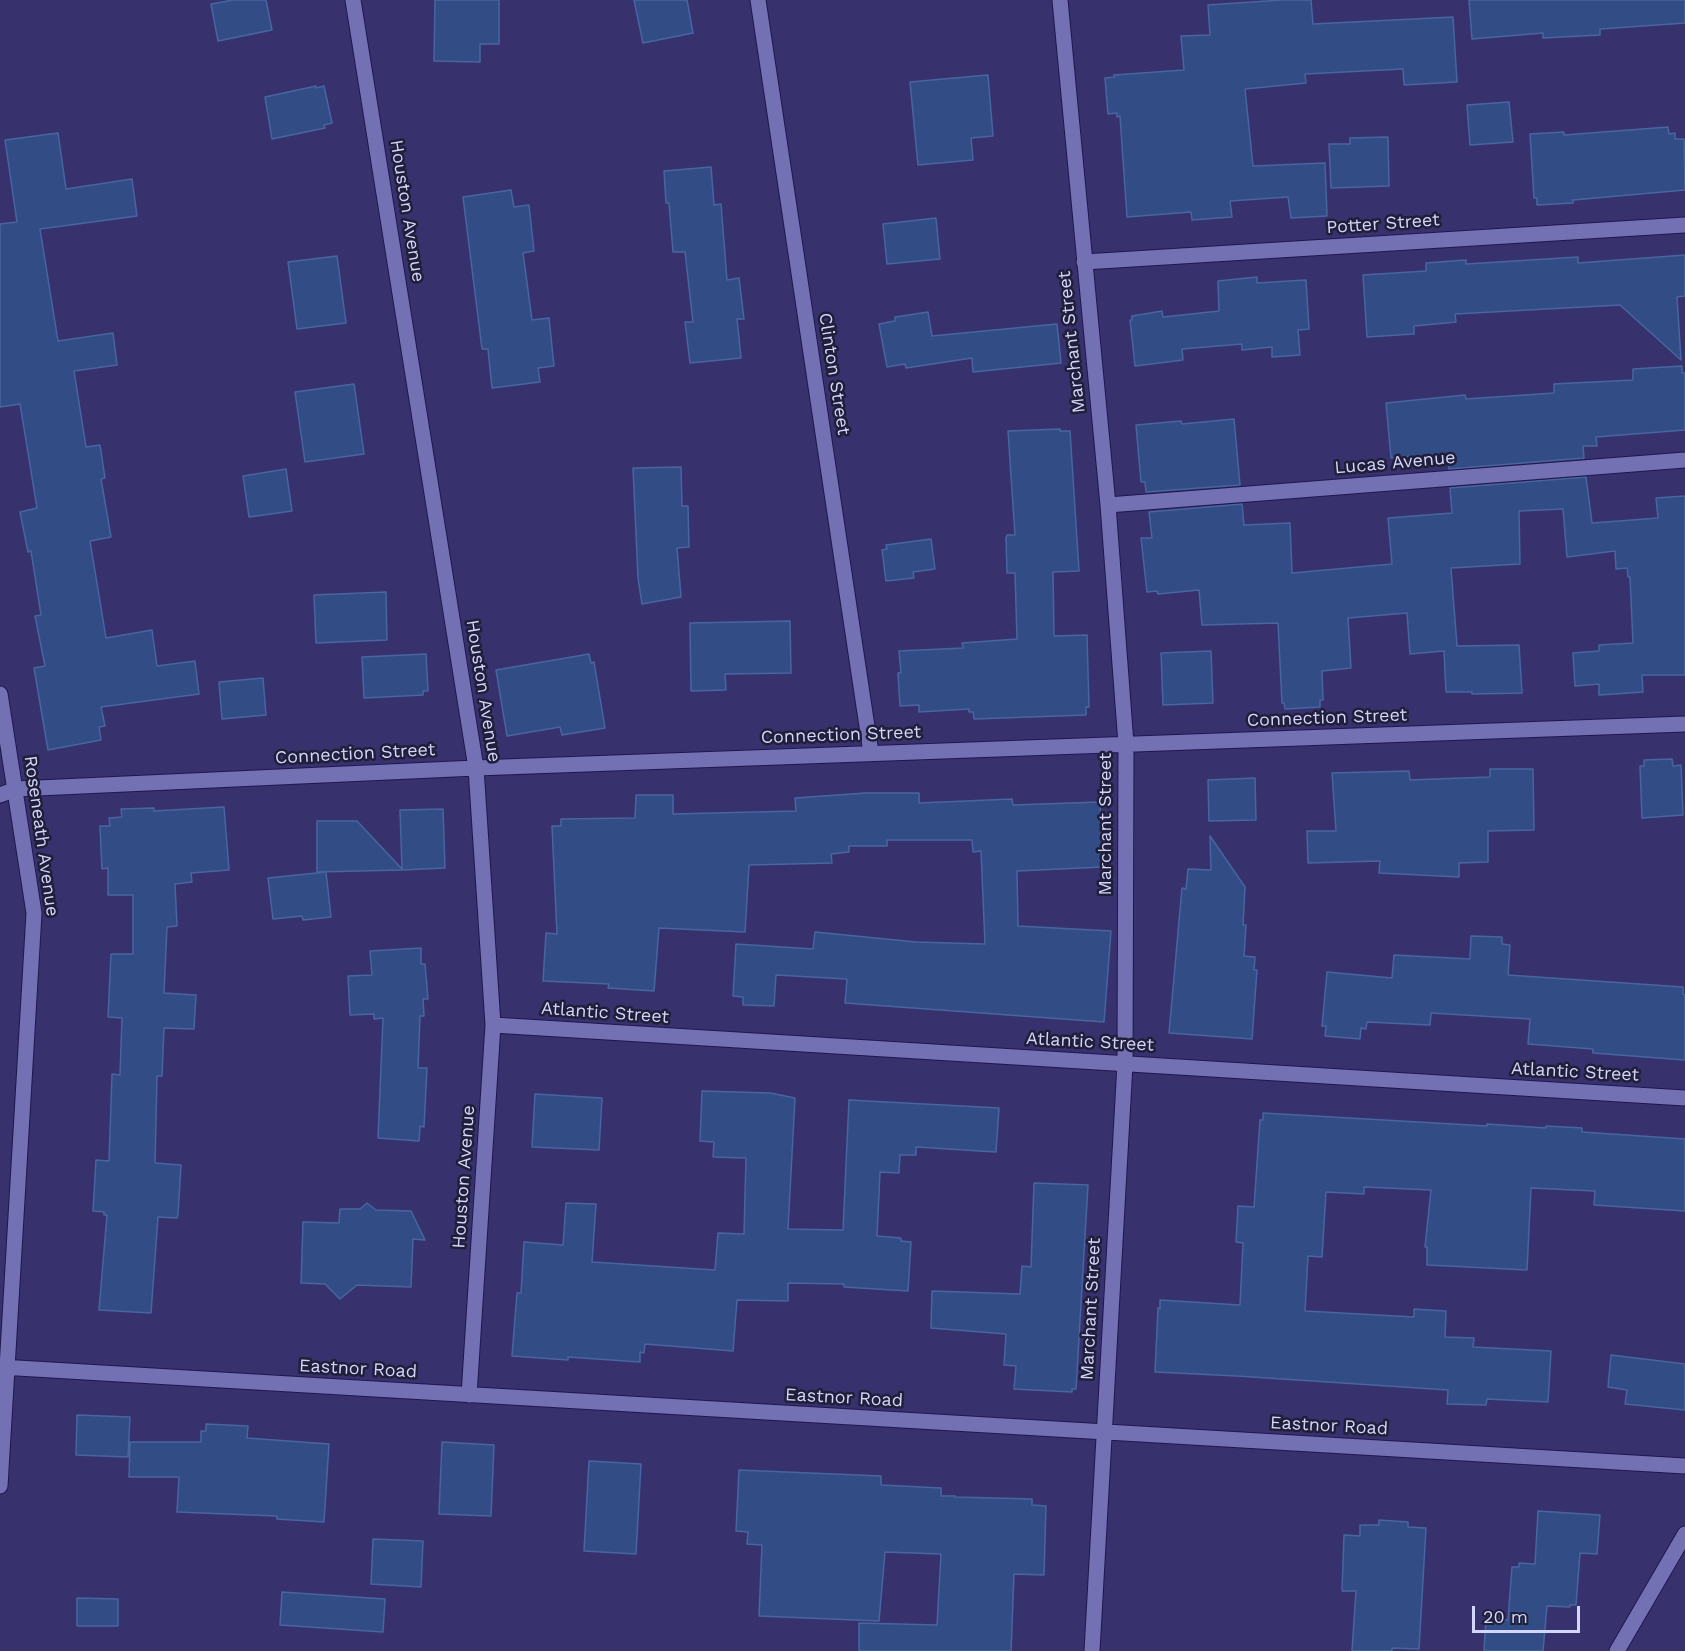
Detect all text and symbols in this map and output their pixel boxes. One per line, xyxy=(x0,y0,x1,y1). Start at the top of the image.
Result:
street label: Houston Avenue xyxy=(385,138,429,284)
street label: Potter Street xyxy=(1326,209,1440,239)
street label: Marchant Street xyxy=(1054,270,1090,414)
street label: Clinton Street xyxy=(814,311,854,437)
street label: Lucas Avenue xyxy=(1334,447,1456,479)
street label: Houston Avenue xyxy=(461,618,505,764)
street label: Connection Street xyxy=(1246,704,1408,732)
street label: Connection Street xyxy=(760,721,922,749)
street label: Connection Street xyxy=(274,739,436,769)
street label: Marchant Street xyxy=(1095,753,1117,895)
street label: Roseneath Avenue xyxy=(19,754,63,918)
street label: Atlantic Street xyxy=(540,998,670,1028)
street label: Atlantic Street xyxy=(1025,1028,1155,1056)
street label: Atlantic Street xyxy=(1510,1058,1640,1086)
street label: Houston Avenue xyxy=(448,1105,480,1249)
street label: Marchant Street xyxy=(1076,1237,1106,1381)
street label: Eastnor Road xyxy=(298,1355,418,1383)
street label: Eastnor Road xyxy=(784,1384,904,1412)
street label: Eastnor Road xyxy=(1269,1412,1389,1440)
scale bar xyxy=(1475,1594,1583,1632)
text: 20 m xyxy=(1483,1606,1528,1627)

